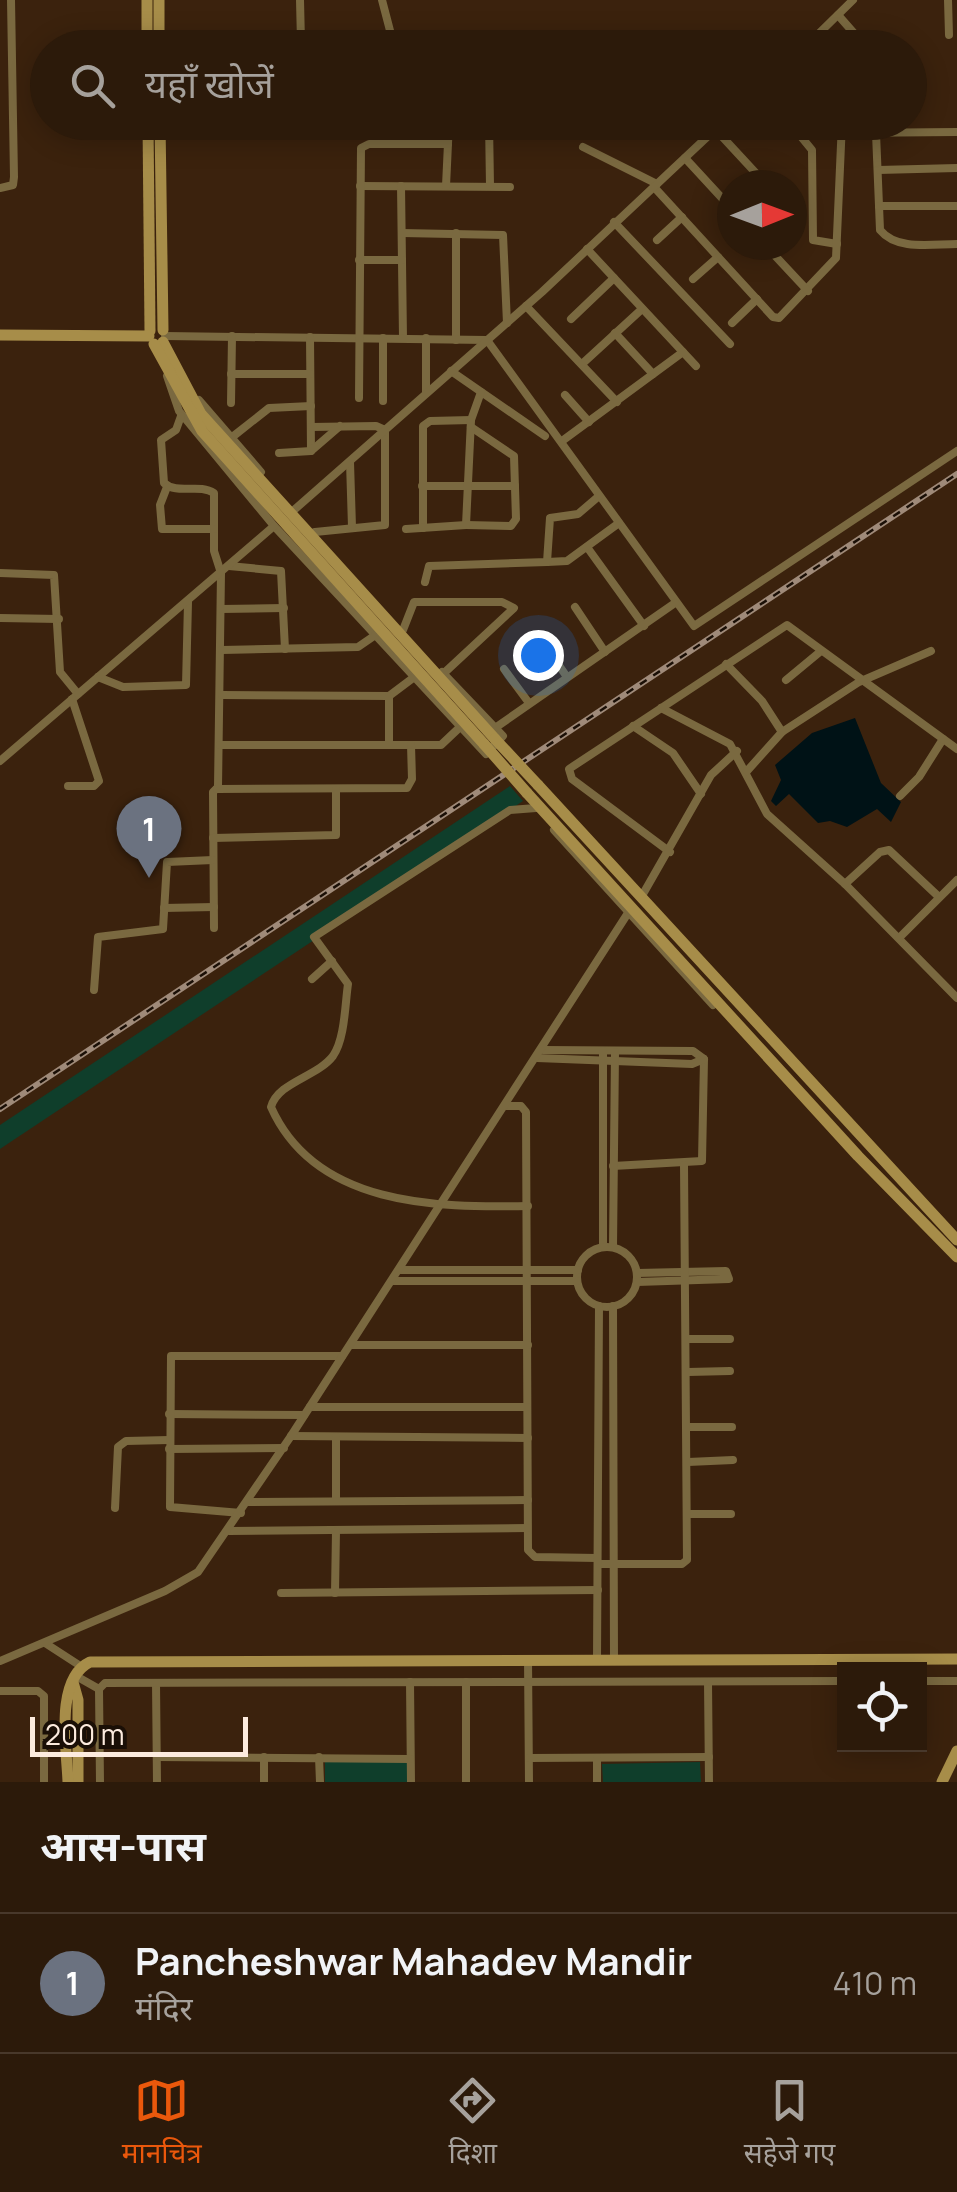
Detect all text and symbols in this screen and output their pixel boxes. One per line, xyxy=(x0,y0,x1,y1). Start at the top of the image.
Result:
search box xyxy=(30,30,927,140)
text: यहाँ खोजें xyxy=(145,57,274,109)
icon: search xyxy=(65,58,120,113)
north arrow xyxy=(717,170,807,260)
your location xyxy=(513,630,564,681)
pin: 1 xyxy=(116,796,182,878)
map controls xyxy=(837,1662,927,1752)
button: locate xyxy=(837,1662,927,1752)
scale bar xyxy=(30,1712,248,1756)
text: 200 m xyxy=(45,1715,124,1753)
text: आस-पास xyxy=(40,1816,206,1874)
text: Pancheshwar Mahadev Mandir xyxy=(135,1934,692,1986)
text: 1 xyxy=(65,1961,80,2005)
text: 410 m xyxy=(833,1961,917,2005)
text: मंदिर xyxy=(135,1986,193,2030)
tab: मानचित्र xyxy=(122,2073,202,2174)
tab: दिशा xyxy=(445,2073,500,2174)
tab: सहेजे गए xyxy=(744,2073,835,2174)

